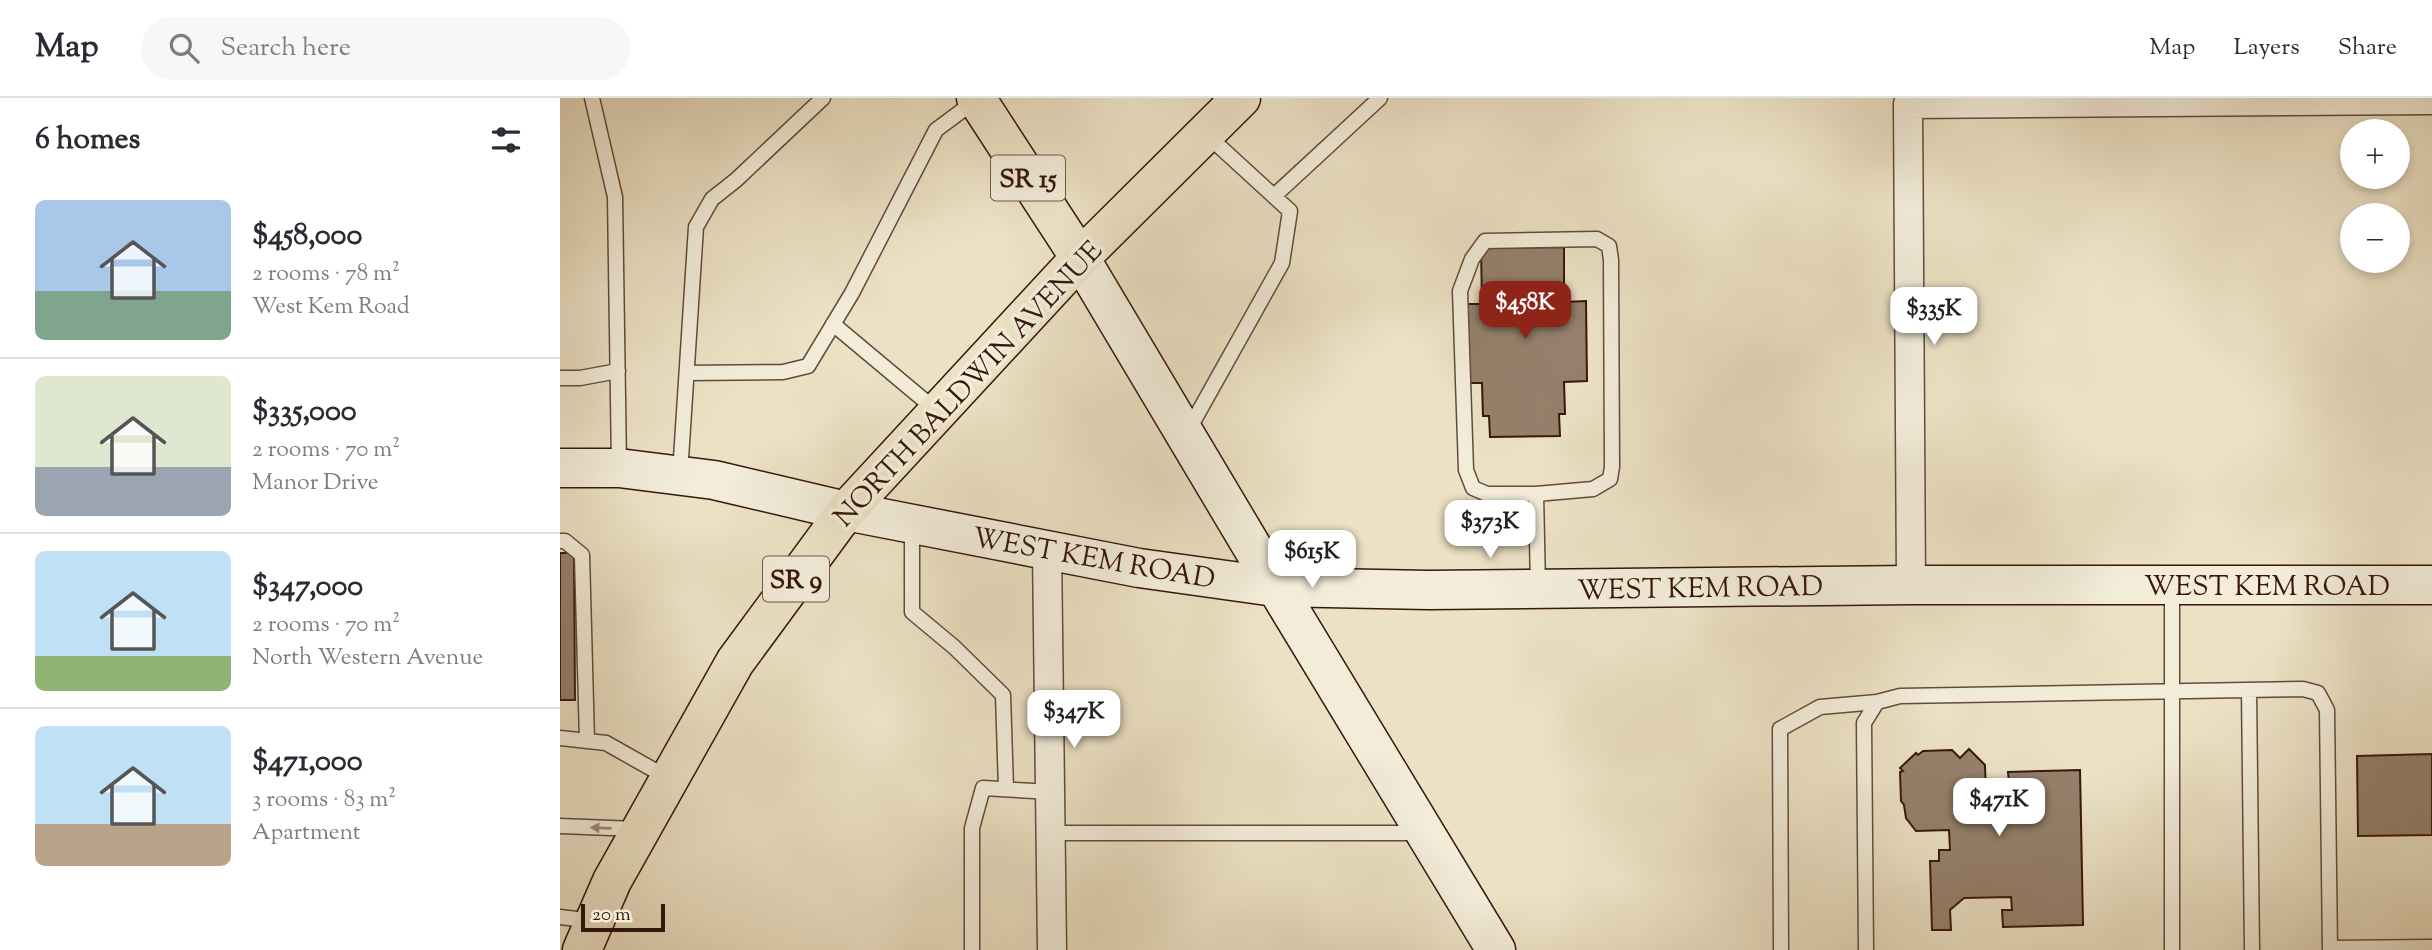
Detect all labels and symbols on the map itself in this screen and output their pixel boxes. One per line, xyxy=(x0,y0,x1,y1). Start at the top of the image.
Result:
road number: SR 15 xyxy=(991,156,1065,200)
street label: NORTH BALDWIN AVENUE xyxy=(825,233,1113,537)
pin: $458K xyxy=(1476,282,1574,341)
pin: $335K xyxy=(1885,288,1983,347)
pin: $373K xyxy=(1441,500,1539,560)
street label: WEST KEM ROAD xyxy=(969,519,1218,601)
pin: $615K xyxy=(1263,531,1361,590)
road number: SR 9 xyxy=(763,556,829,601)
street label: WEST KEM ROAD xyxy=(1577,568,1823,612)
street label: WEST KEM ROAD xyxy=(2144,568,2390,608)
pin: $347K xyxy=(1025,690,1123,750)
pin: $471K xyxy=(1950,778,2048,838)
one-way arrow xyxy=(589,822,611,833)
scale bar xyxy=(581,901,665,933)

